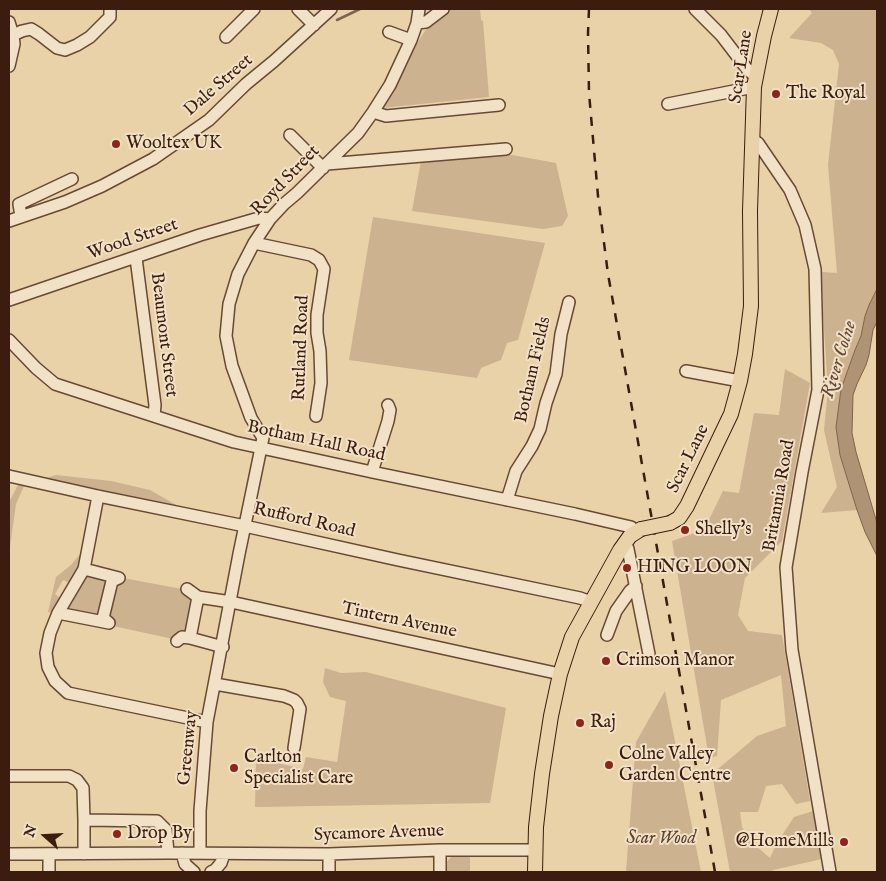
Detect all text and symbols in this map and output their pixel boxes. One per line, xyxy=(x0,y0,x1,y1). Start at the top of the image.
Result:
street label: Scar Lane xyxy=(726,29,758,105)
street label: Dale Street xyxy=(180,50,258,122)
place label: The Royal xyxy=(786,83,865,105)
marker: The Royal xyxy=(770,88,782,100)
place label: Wooltex UK xyxy=(126,133,222,155)
marker: Wooltex UK xyxy=(110,138,122,150)
street label: Royd Street xyxy=(247,141,325,221)
street label: Wood Street xyxy=(85,215,181,265)
street label: Beaumont Street xyxy=(145,272,181,398)
street label: Rutland Road xyxy=(289,295,315,401)
street label: Botham Fields xyxy=(511,315,557,425)
water label: River Colne xyxy=(817,319,863,401)
street label: Botham Hall Road xyxy=(245,417,387,467)
street label: Scar Lane xyxy=(663,421,715,497)
street label: Britannia Road xyxy=(759,438,801,554)
street label: Rufford Road xyxy=(251,499,357,543)
place label: Shelly's xyxy=(695,519,752,541)
marker: Shelly's xyxy=(679,524,691,536)
place label: HING LOON xyxy=(637,557,752,579)
marker: HING LOON xyxy=(621,562,633,574)
street label: Tintern Avenue xyxy=(340,598,458,644)
place label: Crimson Manor xyxy=(616,650,734,672)
marker: Crimson Manor xyxy=(600,655,612,667)
street label: Greenway xyxy=(174,710,204,786)
place label: Raj xyxy=(590,712,616,734)
marker: Raj xyxy=(574,717,586,729)
place label: Colne Valley Garden Centre xyxy=(619,744,731,786)
place label: Carlton Specialist Care xyxy=(244,747,353,790)
marker: Colne Valley Garden Centre xyxy=(603,759,615,771)
marker: Carlton Specialist Care xyxy=(228,762,240,774)
north arrow xyxy=(20,811,70,861)
street label: Sycamore Avenue xyxy=(313,821,445,847)
text: N xyxy=(20,822,41,840)
place label: Drop By xyxy=(127,823,192,845)
marker: Drop By xyxy=(111,828,123,840)
park label: Scar Wood xyxy=(626,828,696,850)
place label: @HomeMills xyxy=(736,831,834,853)
marker: @HomeMills xyxy=(838,836,850,848)

